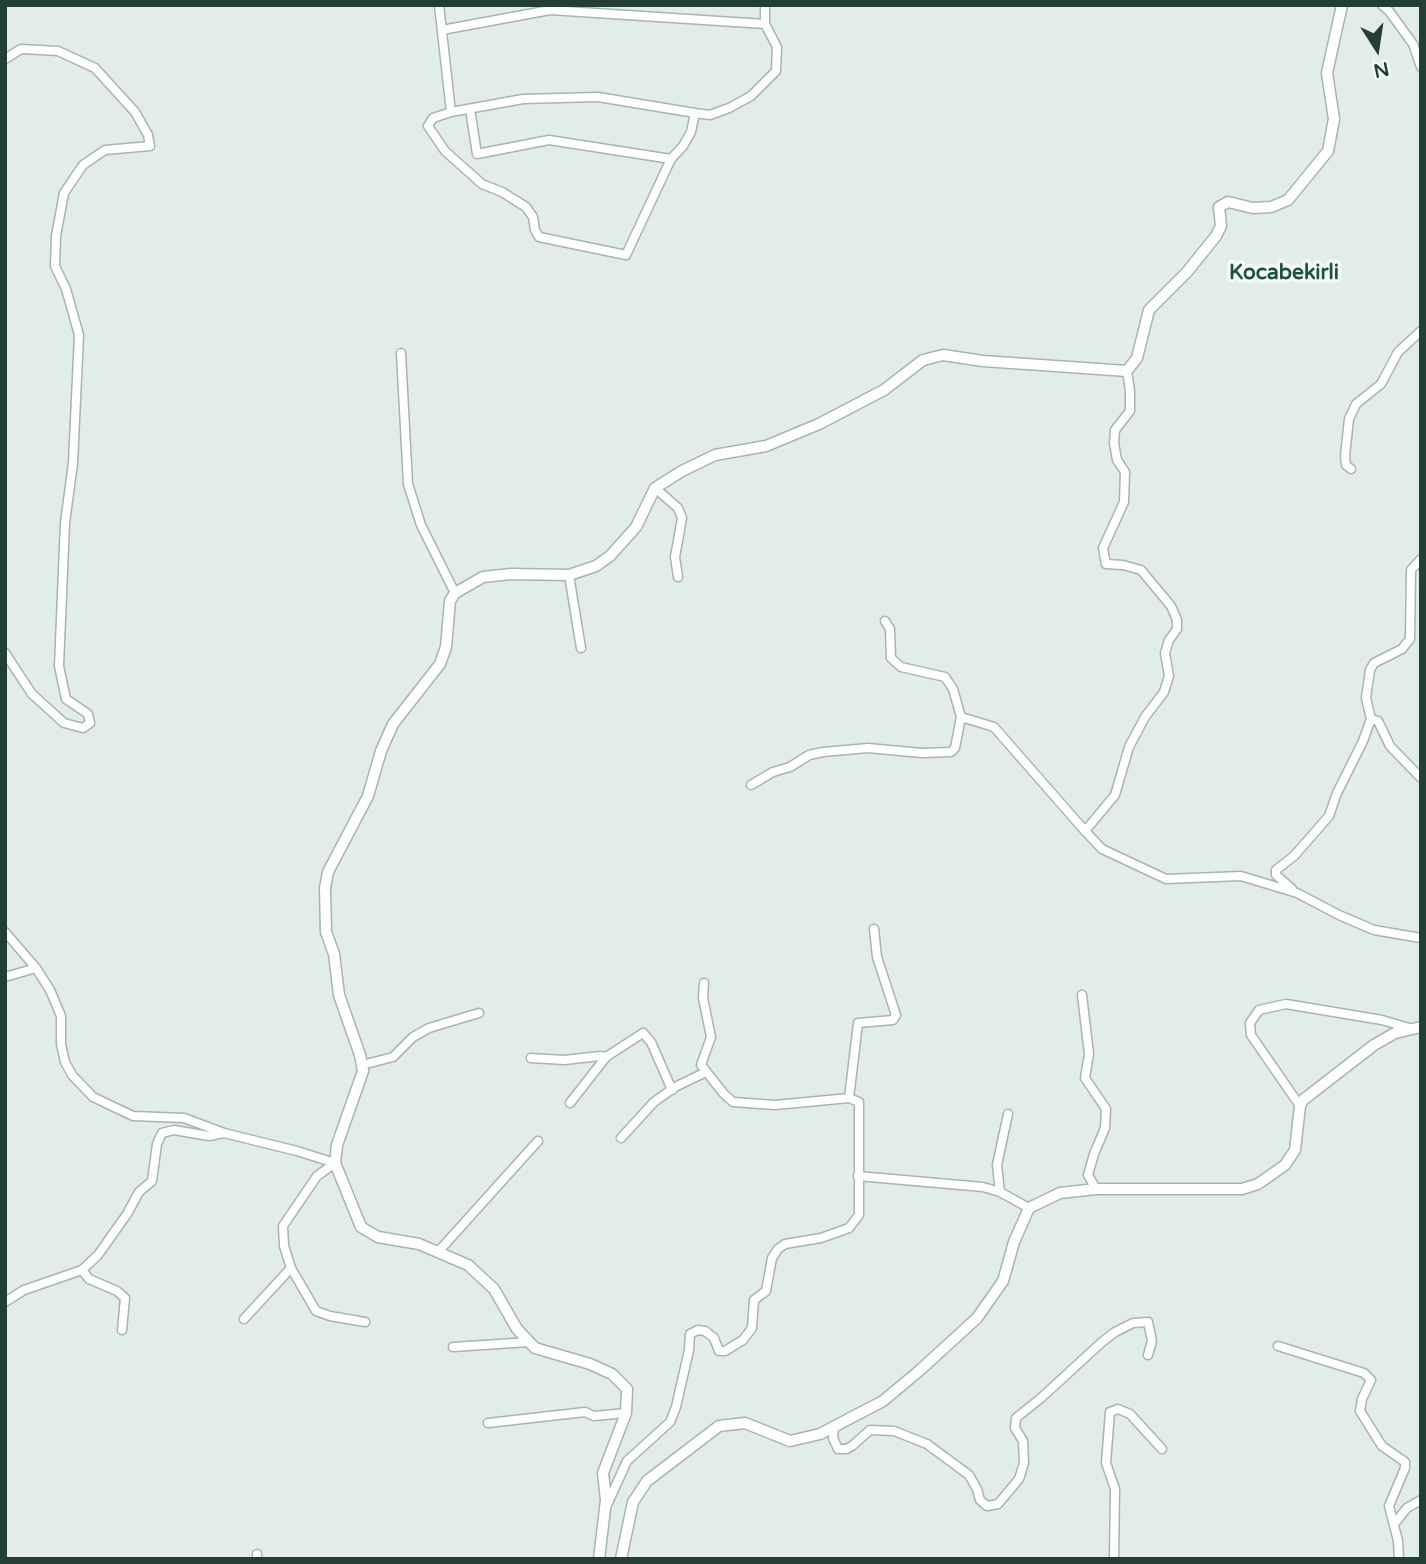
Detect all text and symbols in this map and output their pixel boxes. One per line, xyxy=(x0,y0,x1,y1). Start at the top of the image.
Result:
north arrow xyxy=(1342,14,1412,84)
text: N xyxy=(1372,57,1391,82)
district label: Kocabekirli xyxy=(1229,260,1339,286)

